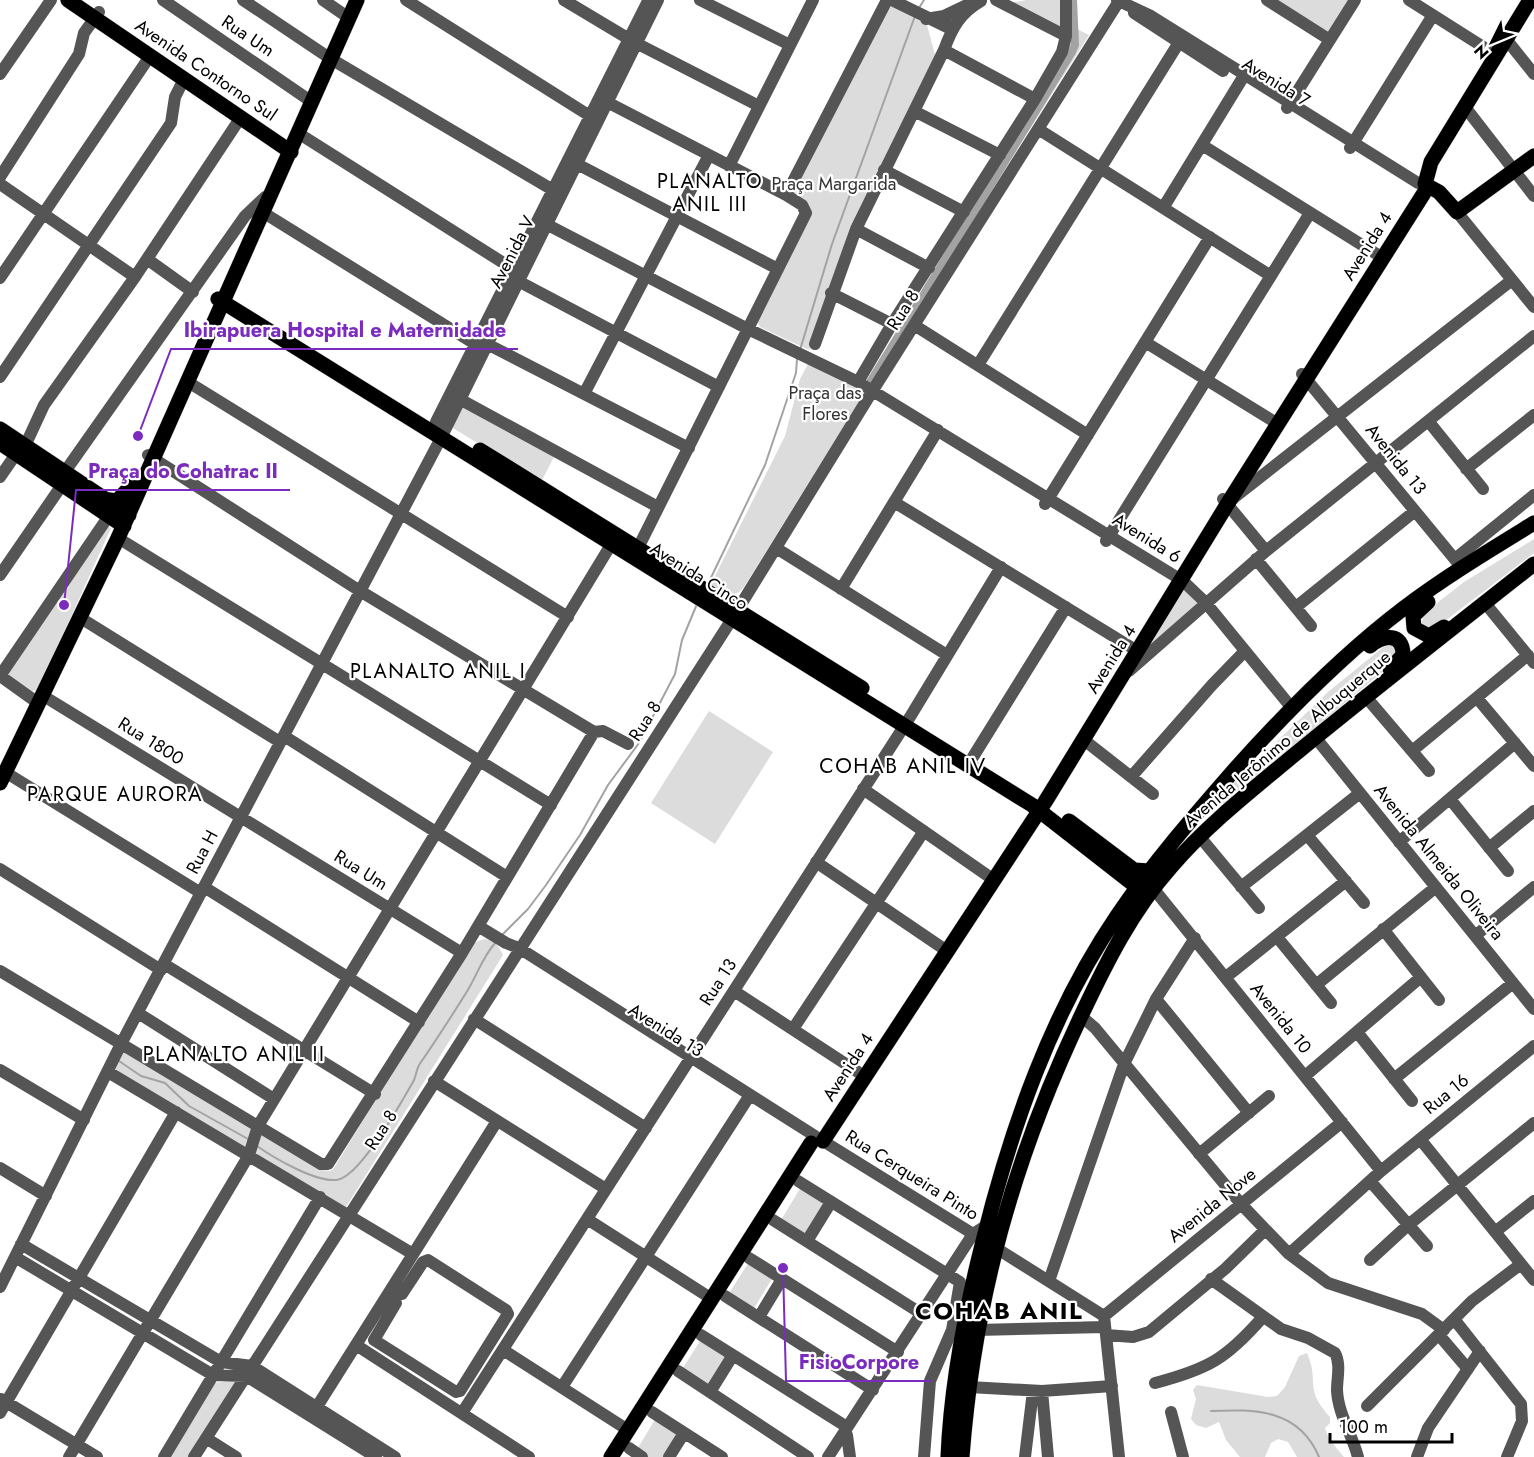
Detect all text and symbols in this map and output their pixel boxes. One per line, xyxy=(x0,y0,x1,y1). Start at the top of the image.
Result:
street label: Rua Um xyxy=(216,9,280,63)
north arrow xyxy=(1462,12,1522,72)
street label: Avenida Contorno Sul xyxy=(130,13,282,127)
text: N xyxy=(1469,39,1494,64)
street label: Avenida 7 xyxy=(1237,51,1315,113)
district label: PLANALTO ANIL III xyxy=(657,167,763,219)
park label: Praça Margarida xyxy=(772,171,896,197)
street label: Avenida 4 xyxy=(1336,207,1398,285)
street label: Avenida V xyxy=(483,211,541,293)
street label: Rua 8 xyxy=(880,285,926,335)
callout: Ibirapuera Hospital e Maternidade xyxy=(171,311,518,349)
text: Ibirapuera Hospital e Maternidade xyxy=(184,316,506,345)
park label: Praça das Flores xyxy=(788,380,862,427)
street label: Avenida 13 xyxy=(1359,418,1433,500)
callout: Praça do Cohatrac II xyxy=(76,452,290,490)
text: Praça do Cohatrac II xyxy=(88,457,278,486)
street label: Avenida 6 xyxy=(1108,507,1186,569)
street label: Avenida Cinco xyxy=(645,535,753,617)
street label: Avenida 4 xyxy=(1080,620,1142,698)
street label: Avenida Jerônimo de Albuquerque xyxy=(1178,644,1396,834)
district label: PLANALTO ANIL I xyxy=(350,657,526,686)
street label: Rua 8 xyxy=(622,696,668,746)
street label: Rua 1800 xyxy=(113,711,189,772)
district label: COHAB ANIL IV xyxy=(819,751,987,781)
street label: Avenida Almeida Oliveira xyxy=(1368,778,1510,946)
district label: PARQUE AURORA xyxy=(27,780,203,809)
street label: Rua H xyxy=(180,825,224,879)
street label: Rua Um xyxy=(329,843,393,897)
street label: Rua 13 xyxy=(693,953,743,1011)
street label: Avenida 10 xyxy=(1244,977,1318,1059)
street label: Avenida 13 xyxy=(623,997,709,1063)
street label: Avenida 4 xyxy=(816,1028,880,1106)
district label: PLANALTO ANIL II xyxy=(143,1040,325,1069)
street label: Rua 16 xyxy=(1418,1068,1474,1120)
street label: Rua 8 xyxy=(358,1105,404,1155)
street label: Rua Cerqueira Pinto xyxy=(840,1123,984,1227)
street label: Avenida Nove xyxy=(1162,1161,1262,1249)
district label: COHAB ANIL xyxy=(915,1293,1083,1328)
callout: FisioCorpore xyxy=(786,1343,931,1381)
text: FisioCorpore xyxy=(799,1348,919,1377)
scale bar xyxy=(1330,1406,1452,1444)
text: 100 m xyxy=(1339,1414,1388,1440)

